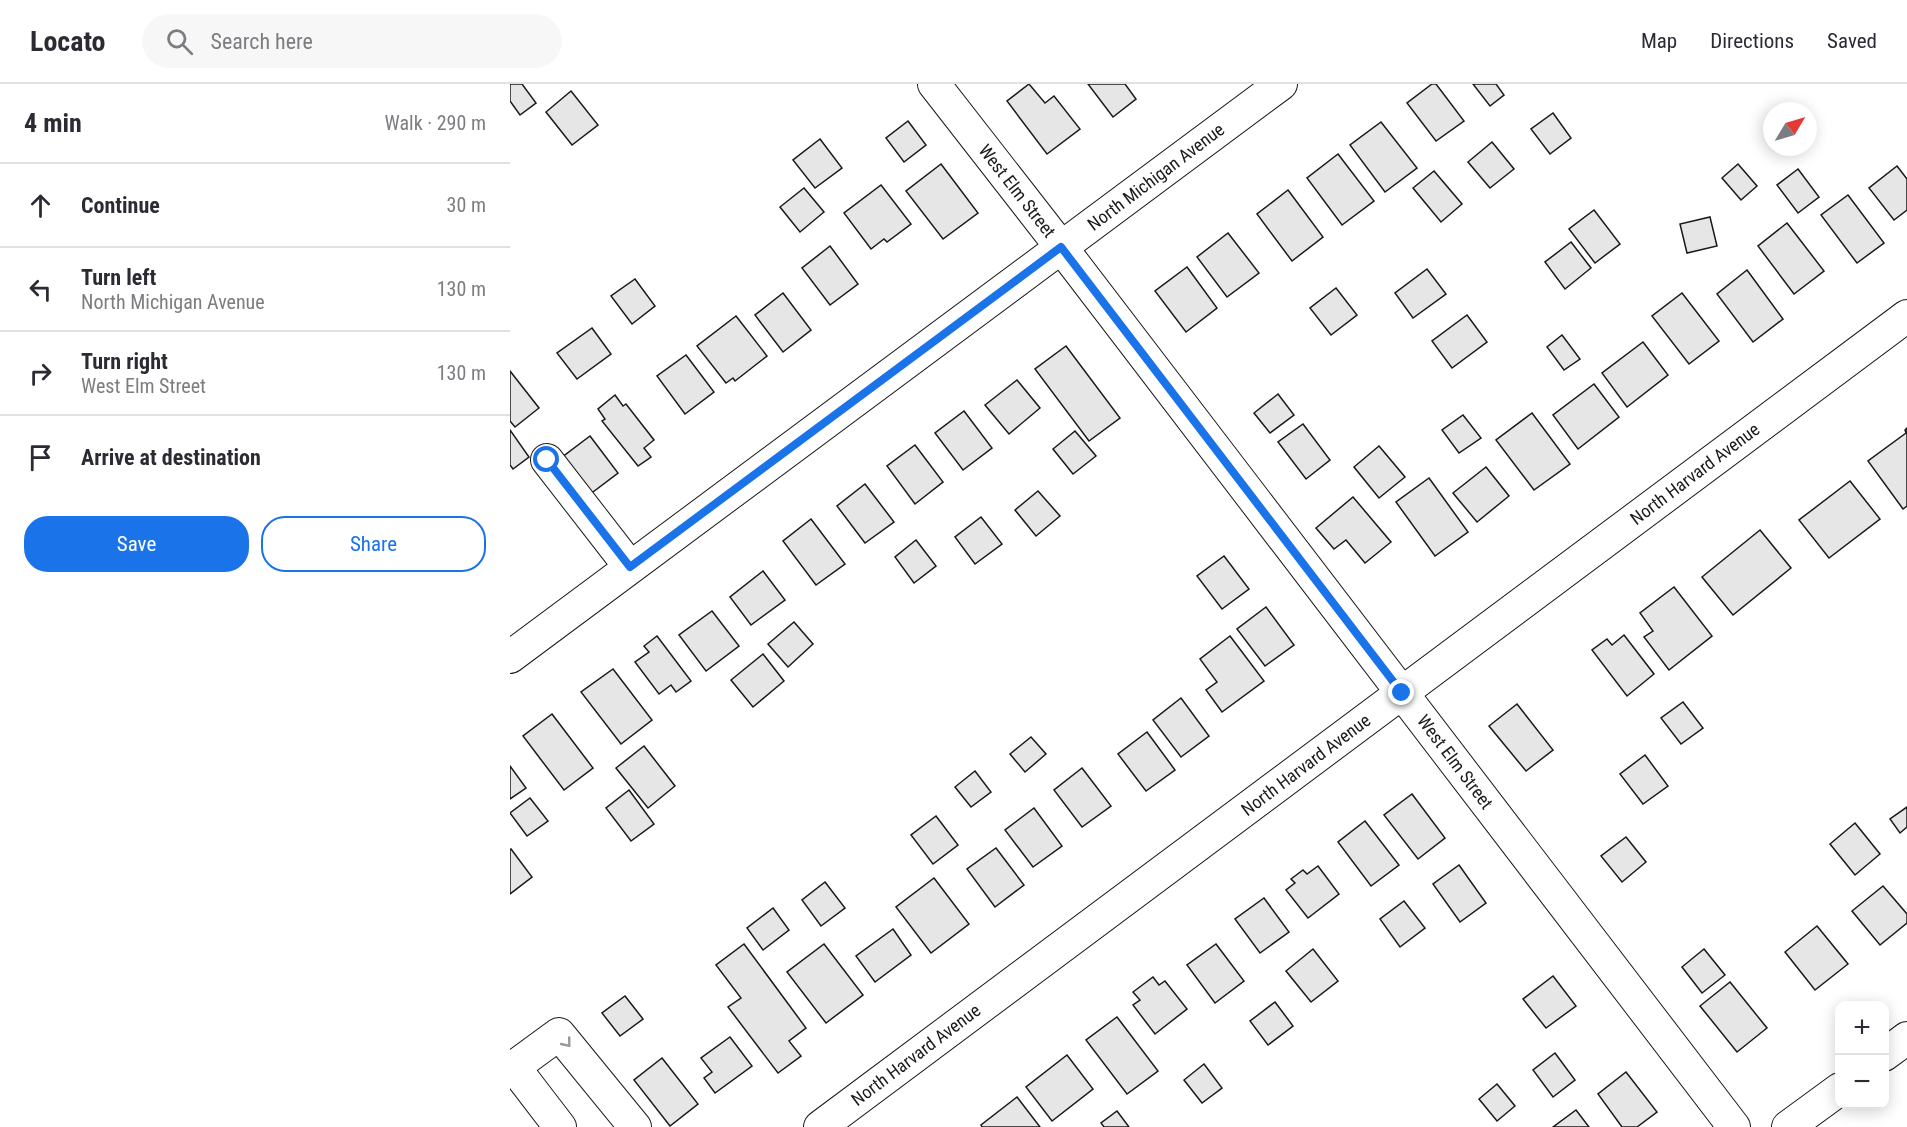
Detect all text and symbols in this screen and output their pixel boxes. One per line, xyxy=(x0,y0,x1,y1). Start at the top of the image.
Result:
search box xyxy=(142,14,562,68)
text: Locato xyxy=(30,25,106,58)
icon: search xyxy=(163,25,196,58)
text: Search here xyxy=(211,29,313,54)
text: Map xyxy=(1641,29,1677,53)
text: Directions xyxy=(1710,29,1794,53)
text: Saved xyxy=(1827,29,1877,53)
north arrow xyxy=(1763,102,1817,156)
text: 4 min xyxy=(24,108,82,138)
text: Walk · 290 m xyxy=(385,111,486,135)
street label: North Michigan Avenue xyxy=(1083,118,1228,235)
street label: West Elm Street xyxy=(974,140,1060,241)
icon: ahead xyxy=(24,189,57,222)
text: Continue xyxy=(81,193,160,218)
text: 30 m xyxy=(447,193,486,217)
text: Turn left xyxy=(81,265,156,290)
icon: left xyxy=(24,273,57,306)
text: 130 m xyxy=(437,277,486,301)
text: North Michigan Avenue xyxy=(81,290,265,314)
text: Turn right xyxy=(81,349,168,374)
icon: right xyxy=(24,357,57,390)
text: 130 m xyxy=(437,361,486,385)
text: West Elm Street xyxy=(81,374,206,398)
street label: North Harvard Avenue xyxy=(1626,418,1763,529)
icon: arrive xyxy=(24,441,57,474)
text: Arrive at destination xyxy=(81,445,261,470)
route start xyxy=(533,446,559,472)
button: Save xyxy=(24,516,249,572)
button: Share xyxy=(261,516,486,572)
route end xyxy=(1388,679,1414,705)
street label: North Harvard Avenue xyxy=(1237,709,1374,820)
street label: West Elm Street xyxy=(1413,710,1498,813)
street label: North Harvard Avenue xyxy=(847,999,984,1110)
map controls xyxy=(1835,1001,1889,1109)
button: + xyxy=(1835,1001,1889,1055)
one-way arrow xyxy=(559,1036,570,1047)
button: − xyxy=(1835,1055,1889,1109)

